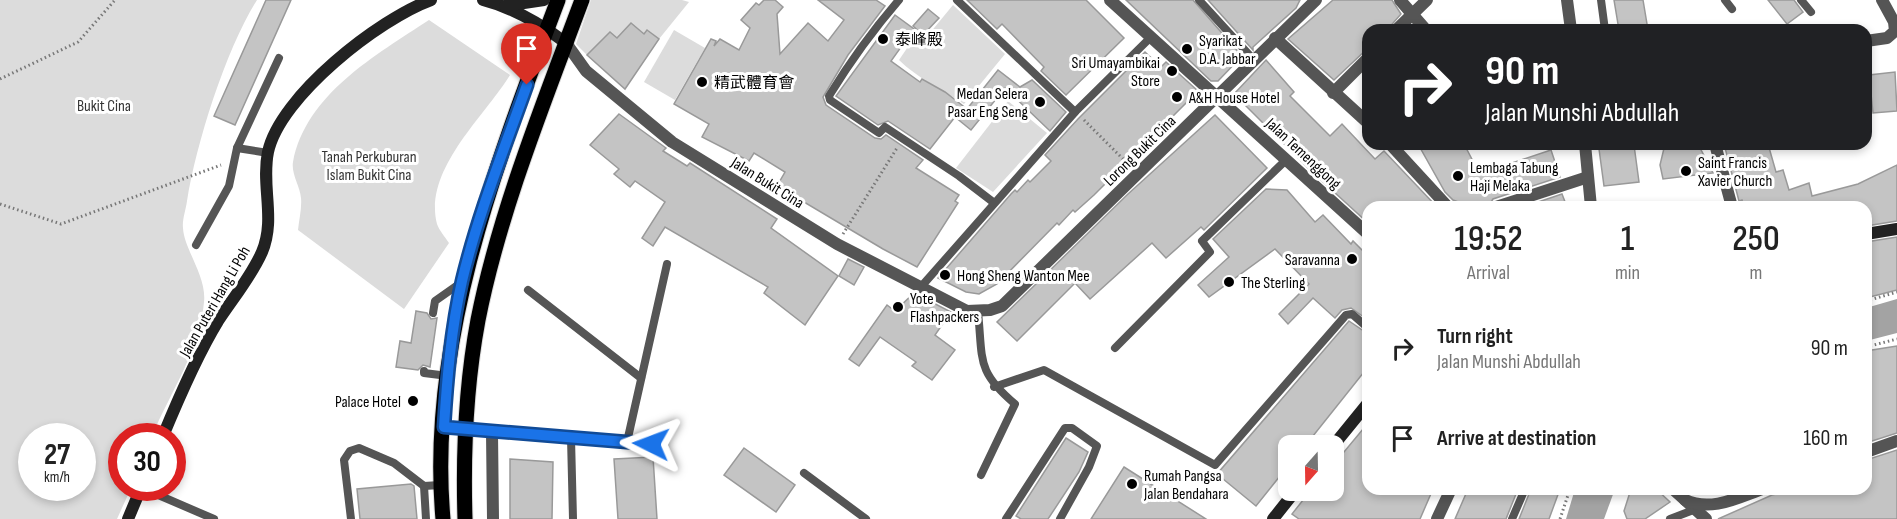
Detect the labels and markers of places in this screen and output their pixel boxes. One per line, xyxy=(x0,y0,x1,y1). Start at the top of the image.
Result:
pin xyxy=(501,23,552,85)
place label: 泰峰殿 xyxy=(895,31,943,50)
marker: 泰峰殿 xyxy=(876,32,890,46)
place label: Syarikat D.A. Jabbar xyxy=(1199,32,1256,69)
marker: Syarikat D.A. Jabbar xyxy=(1180,42,1194,56)
place label: Sri Umayambikai Store xyxy=(1072,54,1160,91)
marker: Sri Umayambikai Store xyxy=(1165,64,1179,78)
place label: 精武體育會 xyxy=(714,74,794,93)
marker: 精武體育會 xyxy=(695,75,709,89)
place label: Medan Selera Pasar Eng Seng xyxy=(947,85,1028,122)
place label: A&H House Hotel xyxy=(1188,89,1280,108)
marker: A&H House Hotel xyxy=(1170,90,1184,104)
marker: Medan Selera Pasar Eng Seng xyxy=(1033,95,1047,109)
place label: Saint Francis Xavier Church xyxy=(1697,154,1772,191)
place label: Lembaga Tabung Haji Melaka xyxy=(1470,159,1558,196)
marker: Saint Francis Xavier Church xyxy=(1679,164,1693,178)
marker: Lembaga Tabung Haji Melaka xyxy=(1451,169,1465,183)
place label: Saravanna xyxy=(1285,251,1340,270)
marker: Saravanna xyxy=(1345,252,1359,266)
place label: Hong Sheng Wanton Mee xyxy=(957,267,1090,286)
marker: Hong Sheng Wanton Mee xyxy=(938,268,952,282)
place label: The Sterling xyxy=(1241,274,1305,293)
marker: The Sterling xyxy=(1222,275,1236,289)
place label: Yote Flashpackers xyxy=(910,290,980,327)
marker: Yote Flashpackers xyxy=(891,300,905,314)
place label: Palace Hotel xyxy=(335,393,401,412)
marker: Palace Hotel xyxy=(406,394,420,408)
place label: Rumah Pangsa Jalan Bendahara xyxy=(1143,467,1229,504)
marker: Rumah Pangsa Jalan Bendahara xyxy=(1125,477,1139,491)

